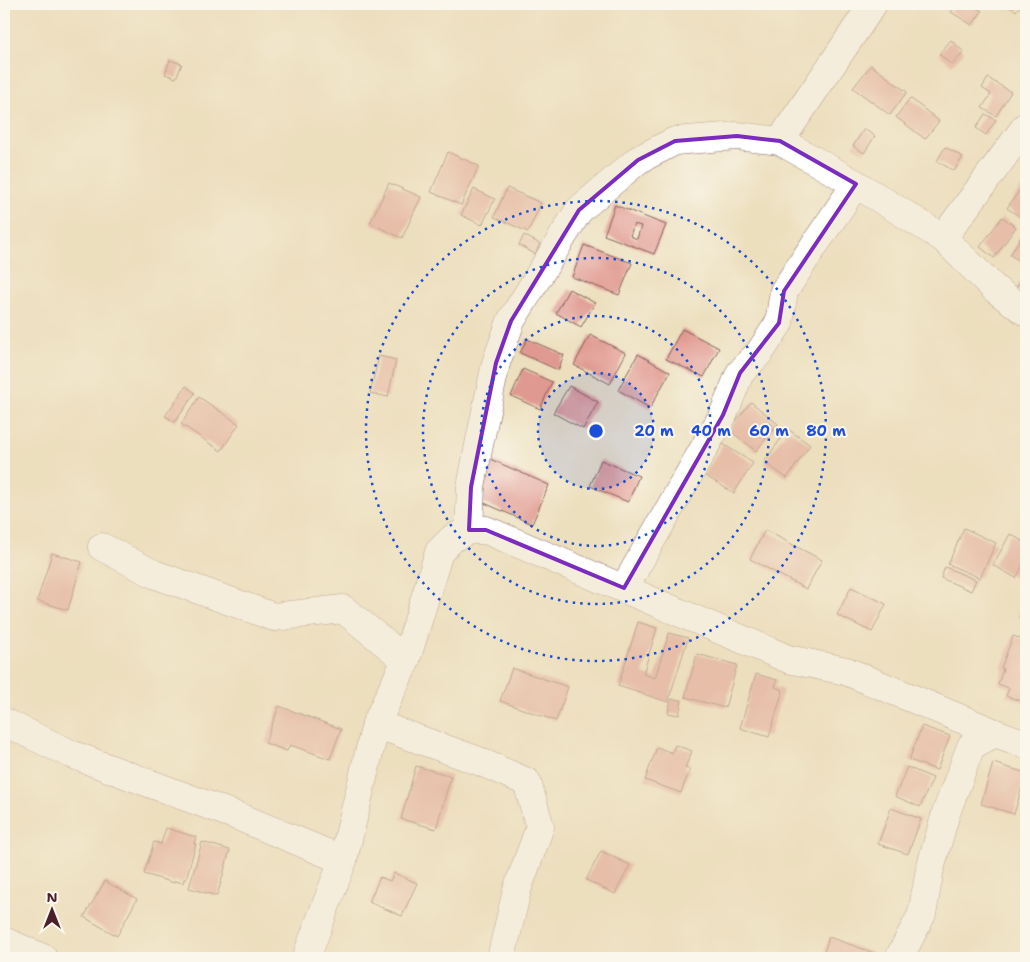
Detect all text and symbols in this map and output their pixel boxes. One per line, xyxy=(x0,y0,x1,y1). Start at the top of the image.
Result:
text: 20 m xyxy=(634,421,674,441)
text: 40 m xyxy=(691,421,731,441)
text: 60 m xyxy=(749,421,789,441)
text: 80 m xyxy=(806,421,846,441)
centre of rings xyxy=(587,422,605,440)
north arrow xyxy=(28,884,78,934)
text: N xyxy=(46,888,58,906)

